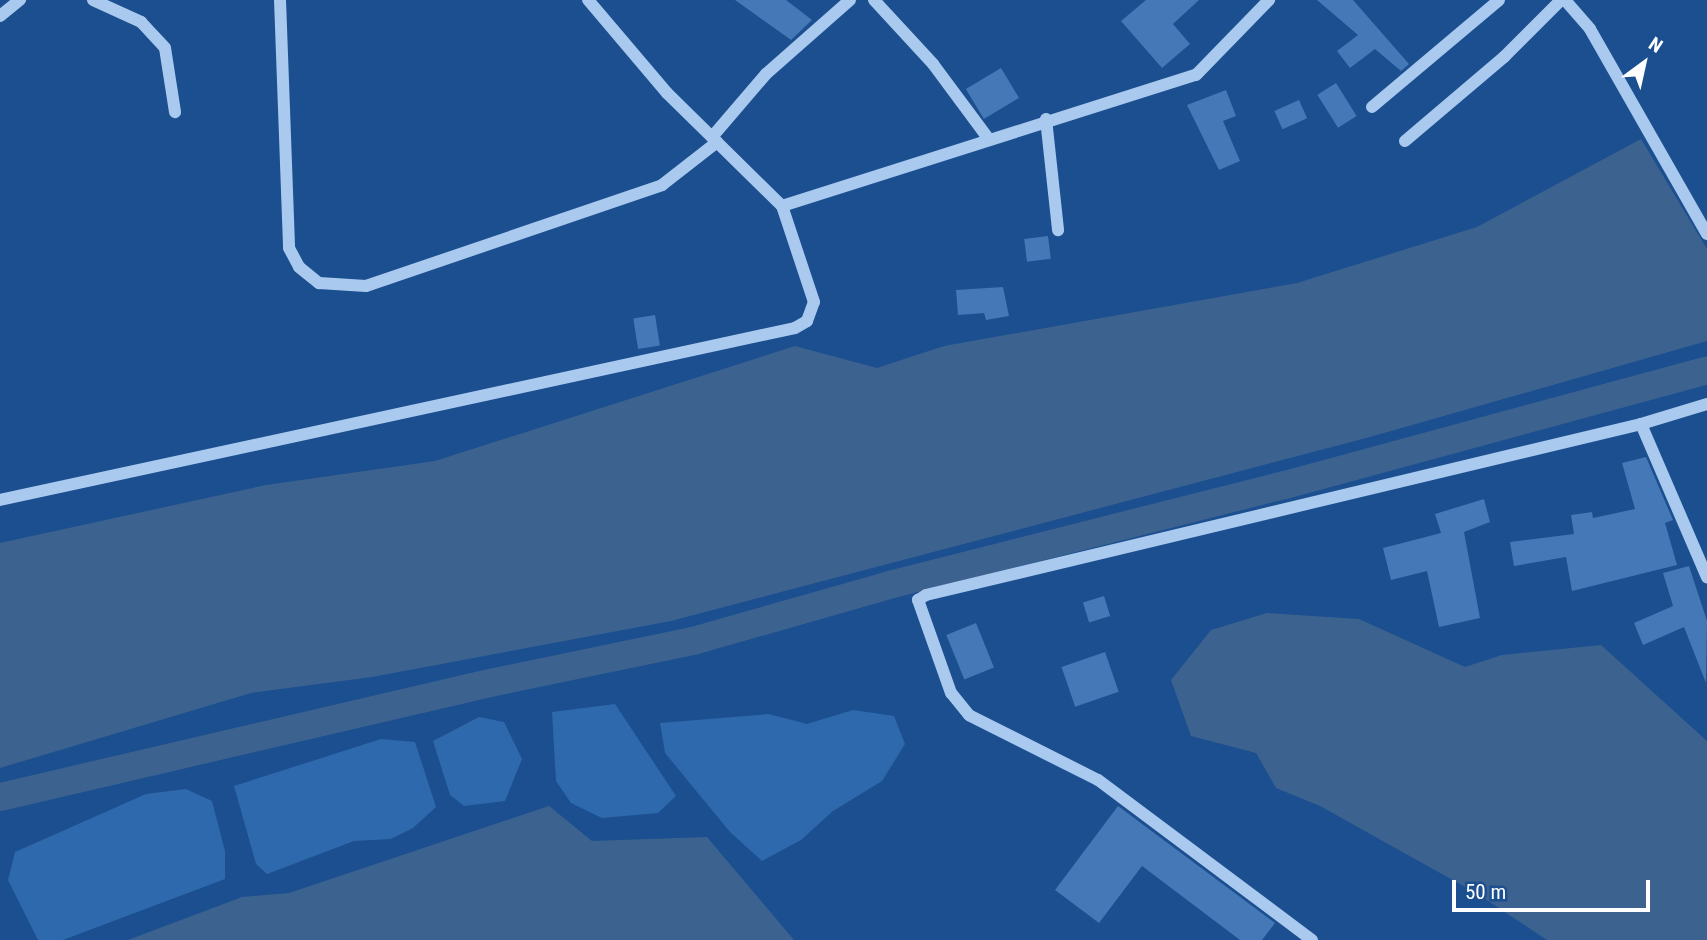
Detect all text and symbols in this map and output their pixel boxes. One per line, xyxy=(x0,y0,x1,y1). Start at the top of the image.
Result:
north arrow xyxy=(1609,28,1679,98)
text: N xyxy=(1645,32,1667,58)
scale bar xyxy=(1455,866,1653,910)
text: 50 m xyxy=(1465,880,1506,904)

